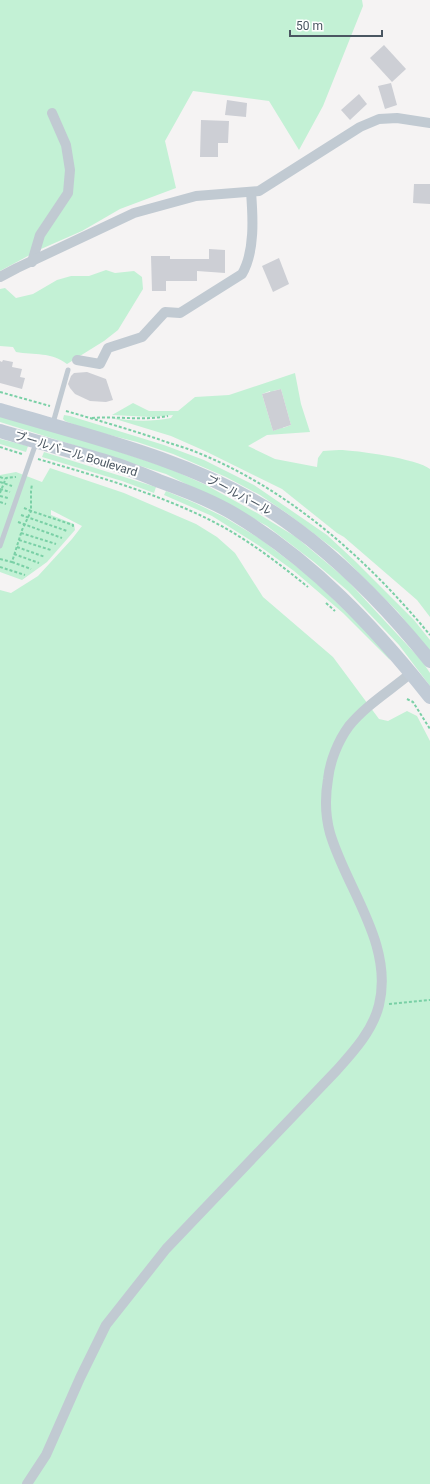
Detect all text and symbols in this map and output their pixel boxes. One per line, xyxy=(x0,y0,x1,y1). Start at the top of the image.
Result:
scale bar xyxy=(290,12,382,38)
text: 50 m xyxy=(296,19,323,33)
street label: ブールバール Boulevard xyxy=(13,429,139,479)
street label: ブールバール xyxy=(204,472,274,518)

